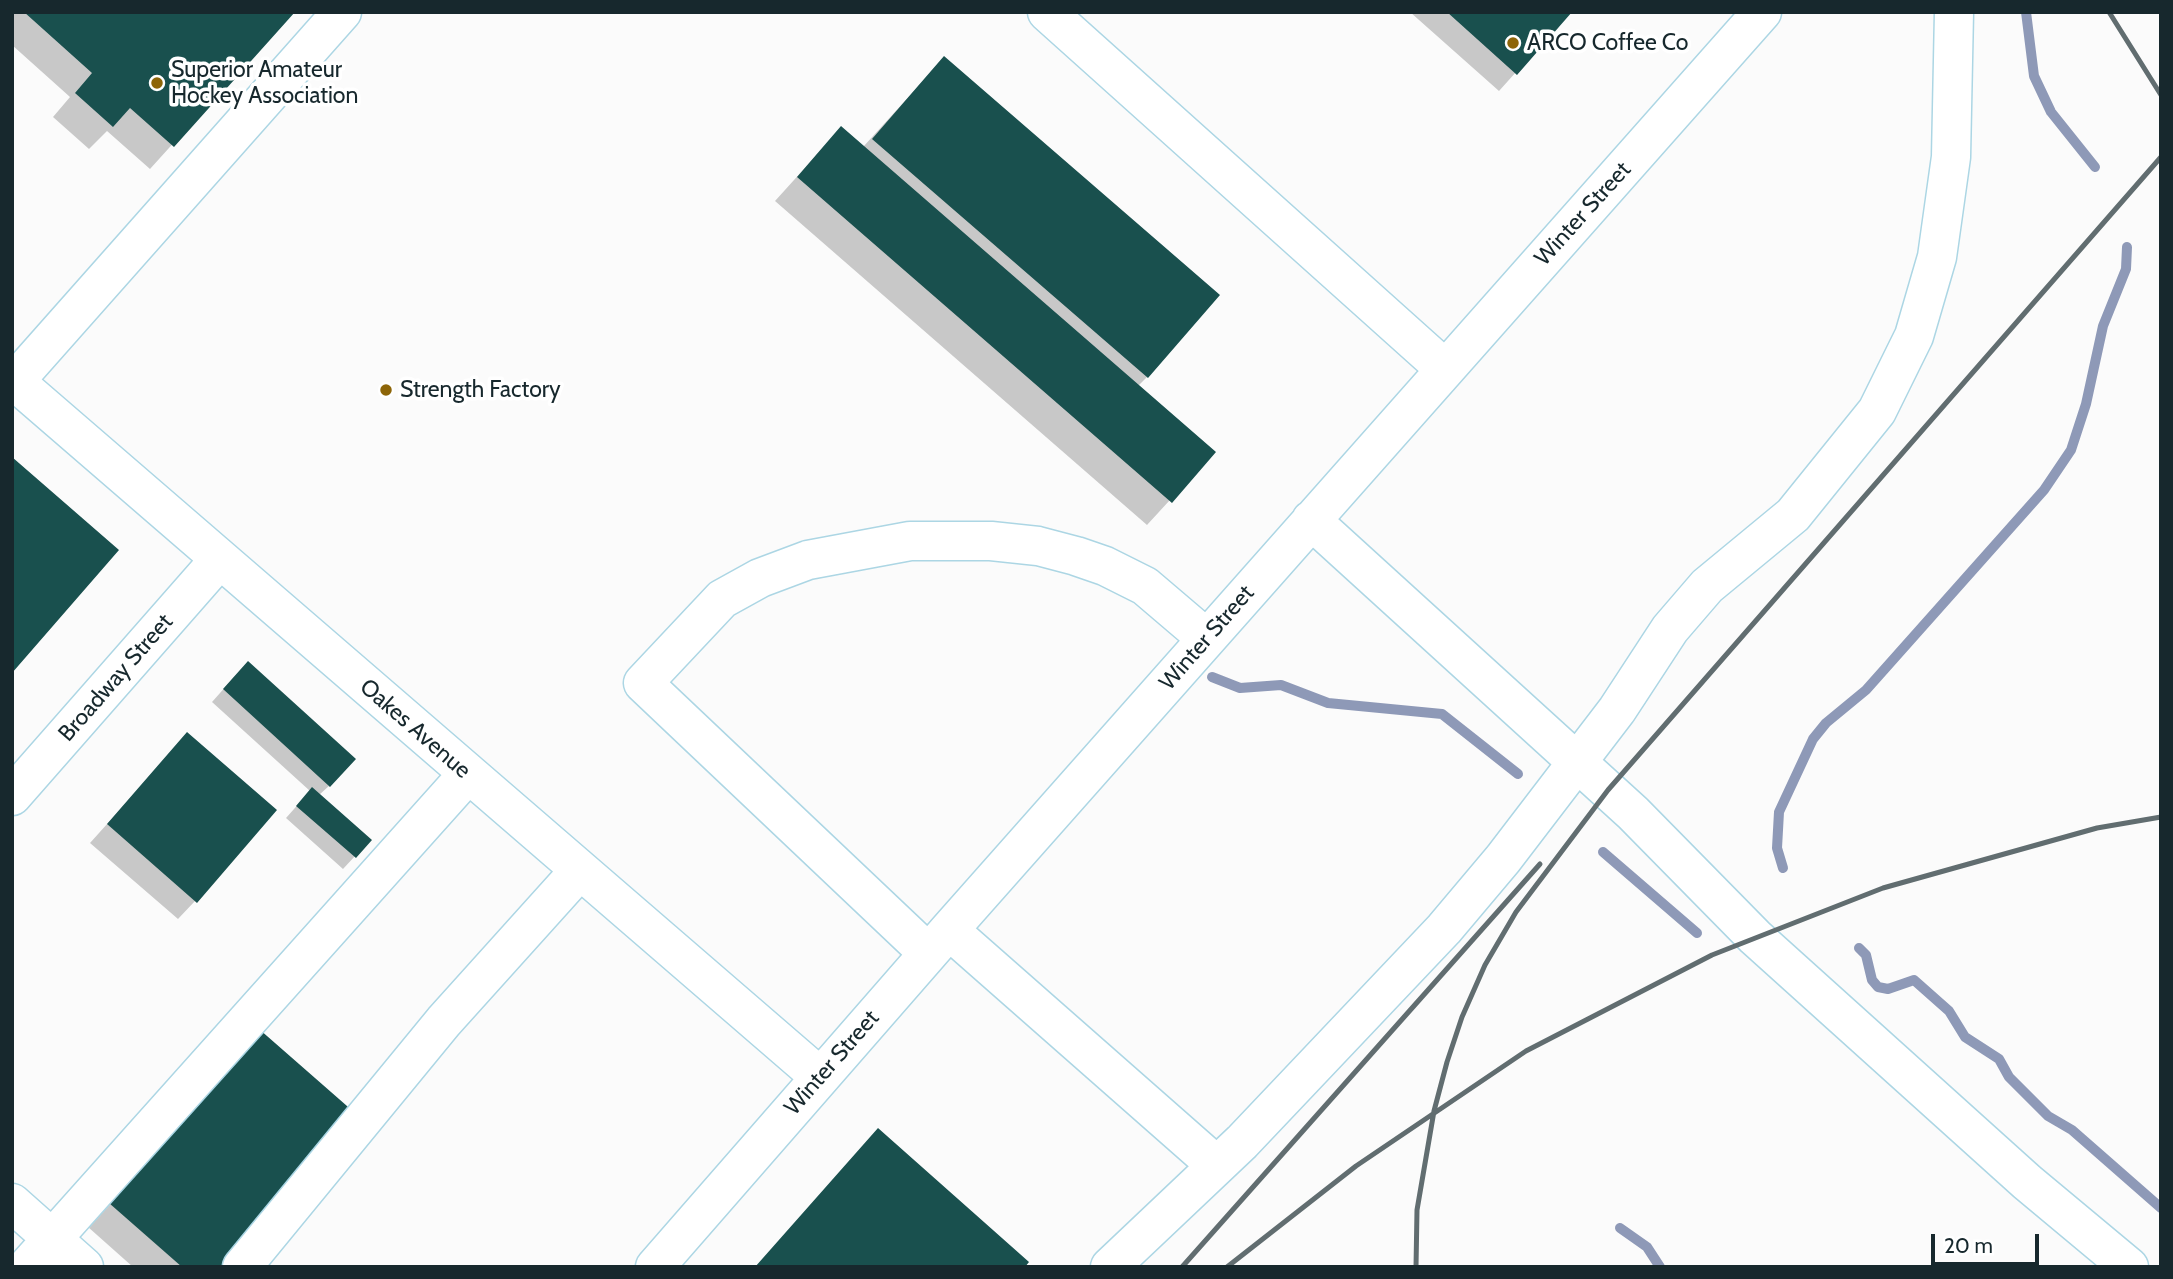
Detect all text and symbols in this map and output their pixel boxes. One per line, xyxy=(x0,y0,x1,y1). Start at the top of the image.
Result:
place label: ARCO Coffee Co xyxy=(1527,29,1688,57)
marker: ARCO Coffee Co xyxy=(1505,35,1521,51)
place label: Superior Amateur Hockey Association xyxy=(171,56,358,110)
marker: Superior Amateur Hockey Association xyxy=(149,75,165,91)
street label: Winter Street xyxy=(1529,156,1637,272)
place label: Strength Factory xyxy=(400,376,561,404)
marker: Strength Factory xyxy=(378,382,394,398)
street label: Winter Street xyxy=(1154,580,1260,696)
street label: Broadway Street xyxy=(53,609,179,747)
street label: Oakes Avenue xyxy=(354,673,476,785)
street label: Winter Street xyxy=(779,1005,885,1121)
scale bar xyxy=(1935,1220,2044,1264)
text: 20 m xyxy=(1944,1233,1993,1258)

